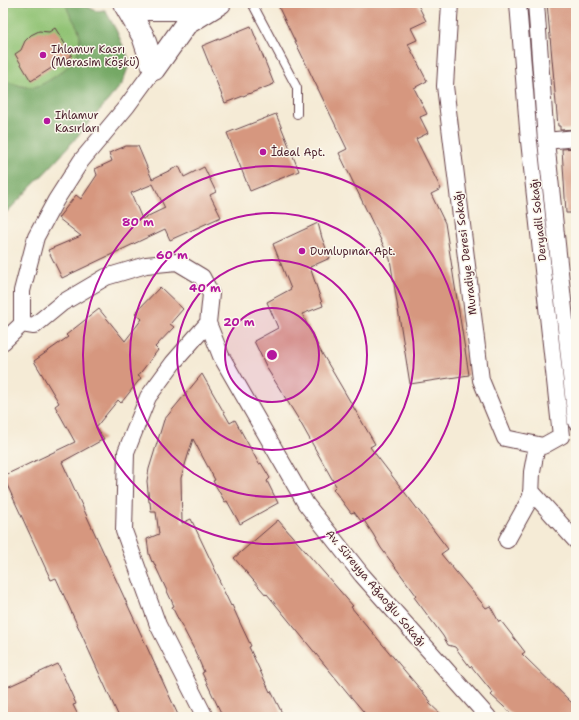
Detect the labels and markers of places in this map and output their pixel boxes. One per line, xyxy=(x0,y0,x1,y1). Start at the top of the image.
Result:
place label: Ihlamur Kasrı (Merasim Köşkü) xyxy=(51,42,139,70)
marker: Ihlamur Kasrı (Merasim Köşkü) xyxy=(38,50,48,60)
place label: Ihlamur Kasırları xyxy=(55,108,100,136)
marker: Ihlamur Kasırları xyxy=(42,116,52,126)
place label: İdeal Apt. xyxy=(271,145,325,160)
marker: İdeal Apt. xyxy=(258,147,268,157)
place label: Dumlupınar Apt. xyxy=(310,244,396,259)
marker: Dumlupınar Apt. xyxy=(297,246,307,256)
centre of rings xyxy=(265,348,279,362)

